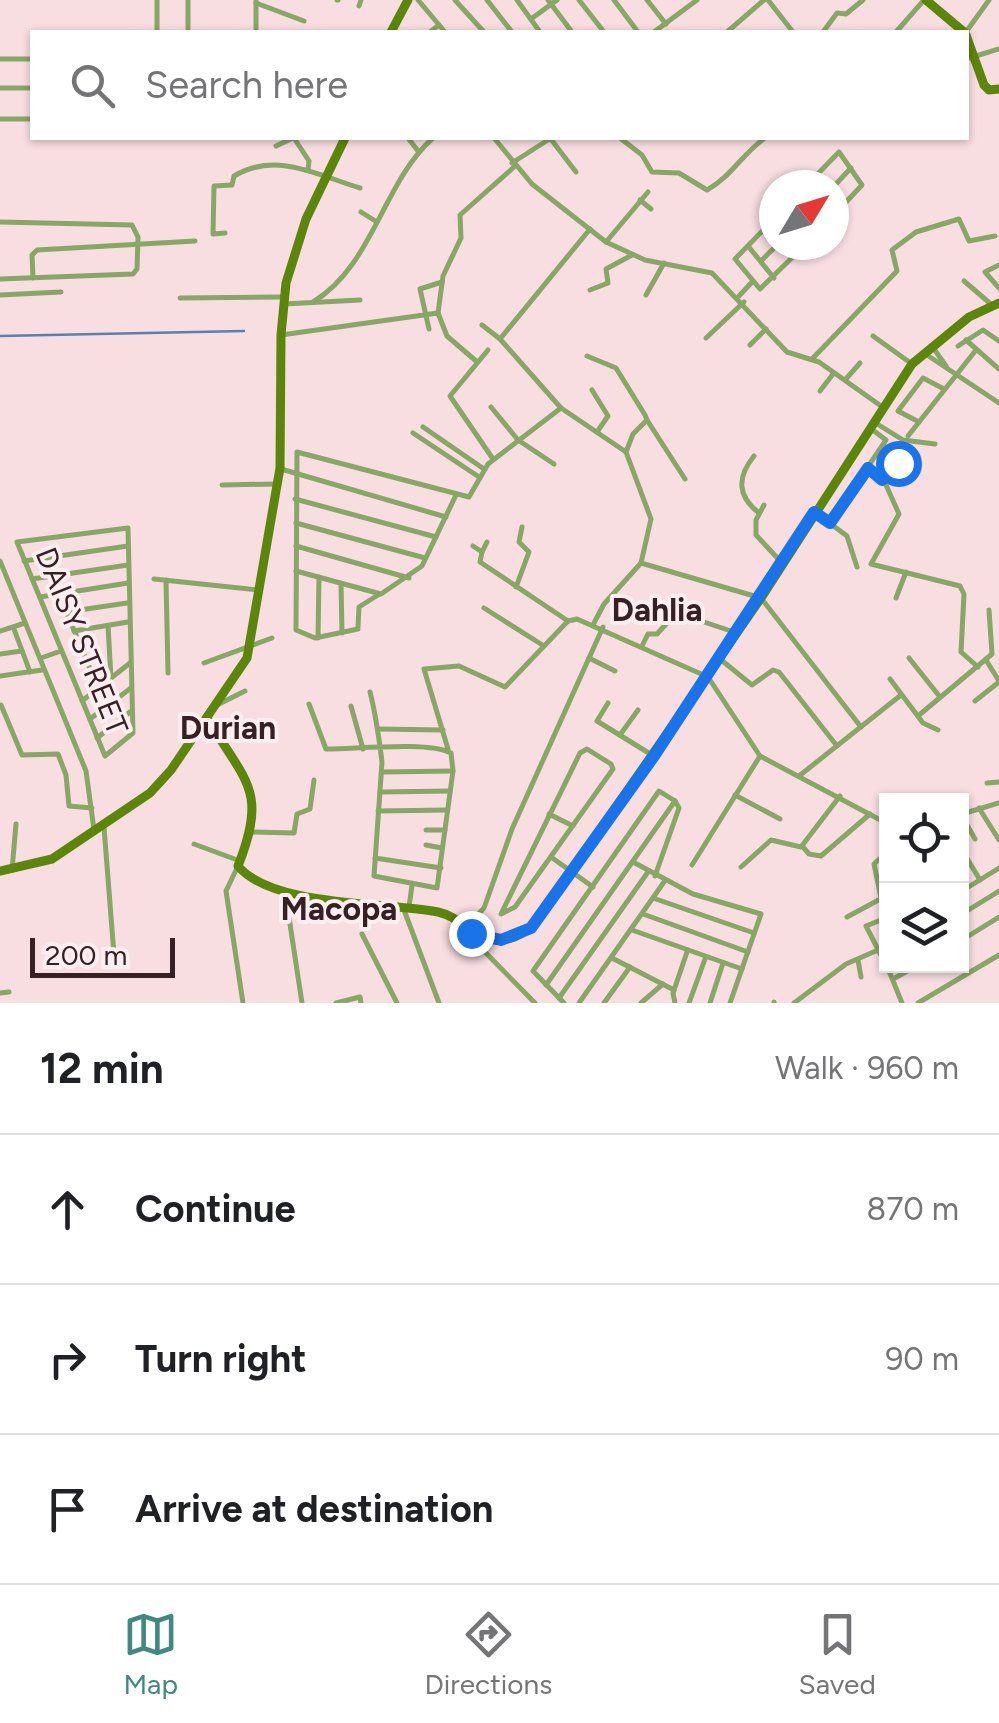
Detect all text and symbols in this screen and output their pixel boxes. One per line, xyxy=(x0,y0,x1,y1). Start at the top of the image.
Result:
search box xyxy=(30,30,969,140)
icon: search xyxy=(65,58,120,113)
text: Search here xyxy=(145,62,348,108)
north arrow xyxy=(759,170,849,260)
route start xyxy=(876,441,922,487)
street label: DAISY STREET xyxy=(28,542,137,741)
district label: Dahlia xyxy=(611,591,703,629)
district label: Durian xyxy=(180,709,276,747)
map controls xyxy=(879,793,969,973)
button: locate xyxy=(879,793,969,883)
button: layers xyxy=(879,883,969,973)
district label: Macopa xyxy=(281,890,397,928)
route end xyxy=(449,911,495,957)
scale bar xyxy=(30,933,175,978)
text: 200 m xyxy=(45,938,127,972)
text: 12 min xyxy=(40,1043,164,1094)
text: Walk · 960 m xyxy=(775,1049,959,1087)
icon: ahead xyxy=(40,1182,95,1237)
text: Continue xyxy=(135,1186,296,1232)
text: 870 m xyxy=(867,1190,959,1228)
icon: right xyxy=(40,1332,95,1387)
text: Turn right xyxy=(135,1336,307,1382)
text: 90 m xyxy=(885,1340,959,1378)
icon: arrive xyxy=(40,1482,95,1537)
text: Arrive at destination xyxy=(135,1486,493,1532)
tab: Map xyxy=(123,1607,178,1701)
tab: Directions xyxy=(425,1607,552,1701)
tab: Saved xyxy=(799,1607,876,1701)

